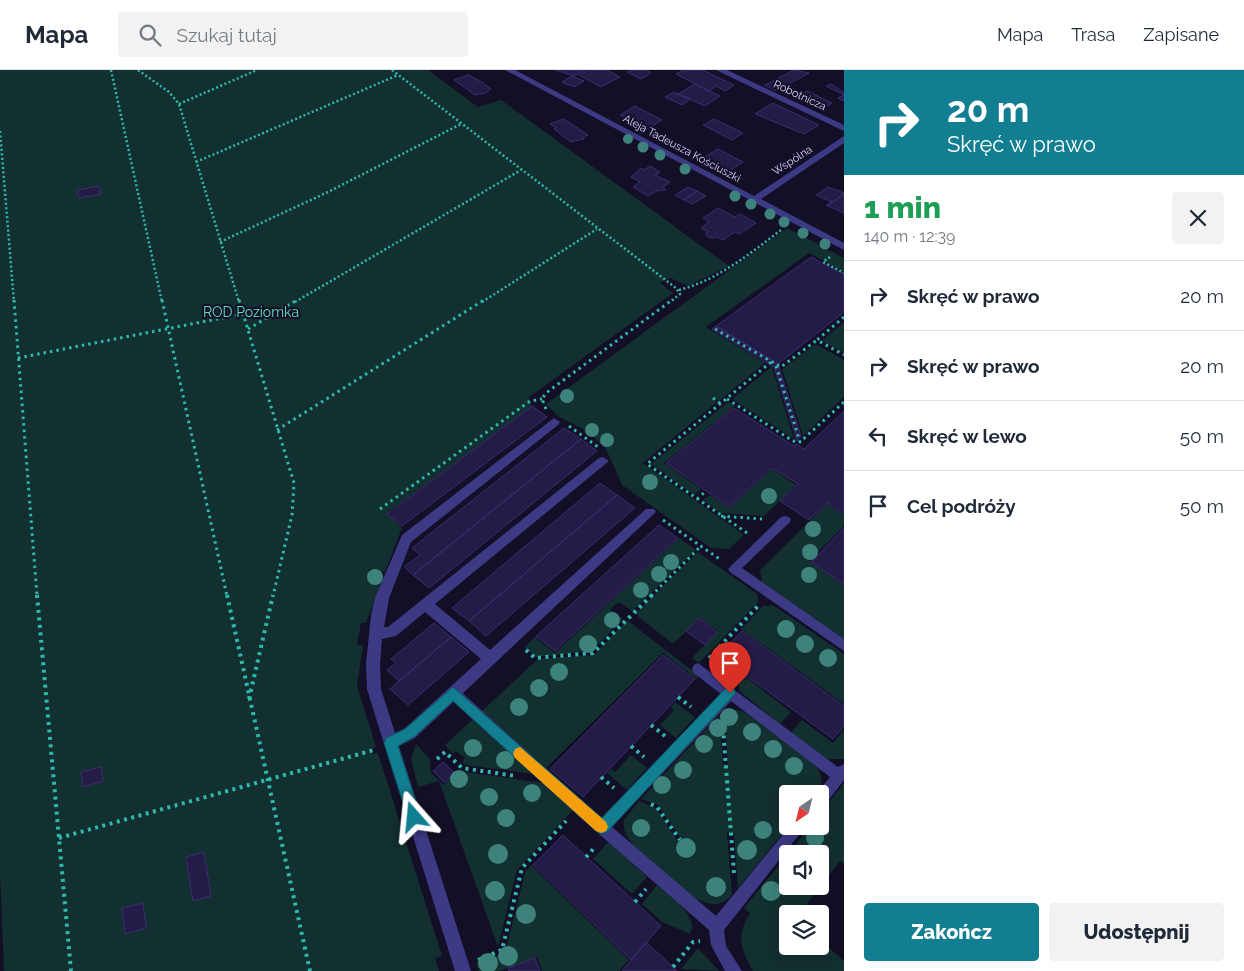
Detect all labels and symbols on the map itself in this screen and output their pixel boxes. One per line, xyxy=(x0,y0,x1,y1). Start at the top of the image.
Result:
street label: Robotnicza xyxy=(771,78,828,113)
street label: Aleja Tadeusza Kościuszki xyxy=(621,112,743,185)
street label: Wspólna xyxy=(770,143,815,178)
park label: ROD Poziomka xyxy=(203,304,299,320)
pin xyxy=(709,642,751,693)
north arrow xyxy=(779,785,829,835)
position arrow xyxy=(387,790,439,842)

